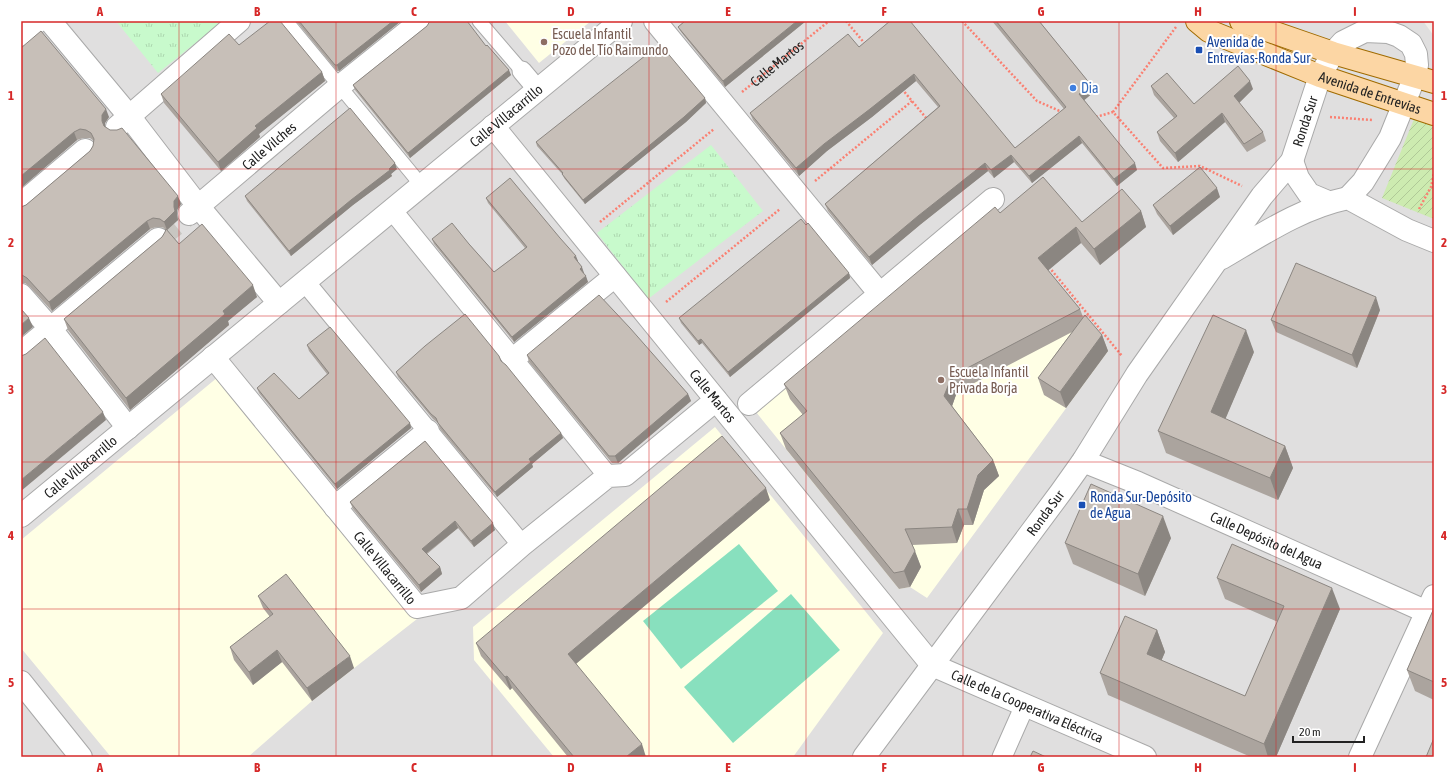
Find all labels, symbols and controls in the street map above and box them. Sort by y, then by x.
text: A [96,4,104,19]
text: B [254,4,261,19]
text: C [411,4,417,19]
text: D [567,4,575,19]
text: E [725,4,731,19]
text: F [881,4,887,19]
text: G [1038,4,1045,19]
text: H [1194,4,1202,19]
text: I [1353,4,1357,19]
place label: Escuela Infantil Pozo del Tío Raimundo [552,26,668,58]
place label: Avenida de Entrevías-Ronda Sur [1207,34,1311,66]
marker: Escuela Infantil Pozo del Tío Raimundo [539,37,549,47]
street label: Calle Martos [747,37,807,90]
marker: Avenida de Entrevías-Ronda Sur [1194,45,1204,55]
street label: Avenida de Entrevías [1317,68,1423,117]
place label: Dia [1081,80,1099,96]
street label: Calle Villacarrillo [467,81,546,150]
marker: Dia [1068,83,1078,93]
text: 1 [8,88,14,103]
text: 1 [1441,88,1447,103]
street label: Ronda Sur [1289,93,1321,149]
street label: Calle Vilches [239,119,299,173]
text: 2 [8,235,14,250]
text: 2 [1441,235,1447,250]
place label: Escuela Infantil Privada Borja [949,364,1029,396]
street label: Calle Martos [686,366,739,426]
marker: Escuela Infantil Privada Borja [936,375,946,385]
text: 3 [8,382,14,397]
text: 3 [1441,382,1447,397]
street label: Calle Villacarrillo [41,432,120,502]
street label: Ronda Sur [1023,487,1068,539]
place label: Ronda Sur-Depósito de Agua [1090,489,1192,521]
marker: Ronda Sur-Depósito de Agua [1077,500,1087,510]
street label: Calle Depósito del Agua [1208,508,1325,572]
text: 4 [7,528,14,543]
street label: Calle Villacarrillo [350,528,419,608]
text: 4 [1440,528,1447,543]
street label: Calle de la Cooperativa Eléctrica [949,666,1106,746]
text: 5 [8,675,14,690]
text: 5 [1441,675,1447,690]
scale bar [1293,718,1364,744]
text: 20 m [1299,725,1321,739]
text: A [96,760,104,775]
text: B [254,760,261,775]
text: C [411,760,417,775]
text: D [567,760,575,775]
text: E [725,760,731,775]
text: F [881,760,887,775]
text: G [1038,760,1045,775]
text: H [1194,760,1202,775]
text: I [1353,760,1357,775]

